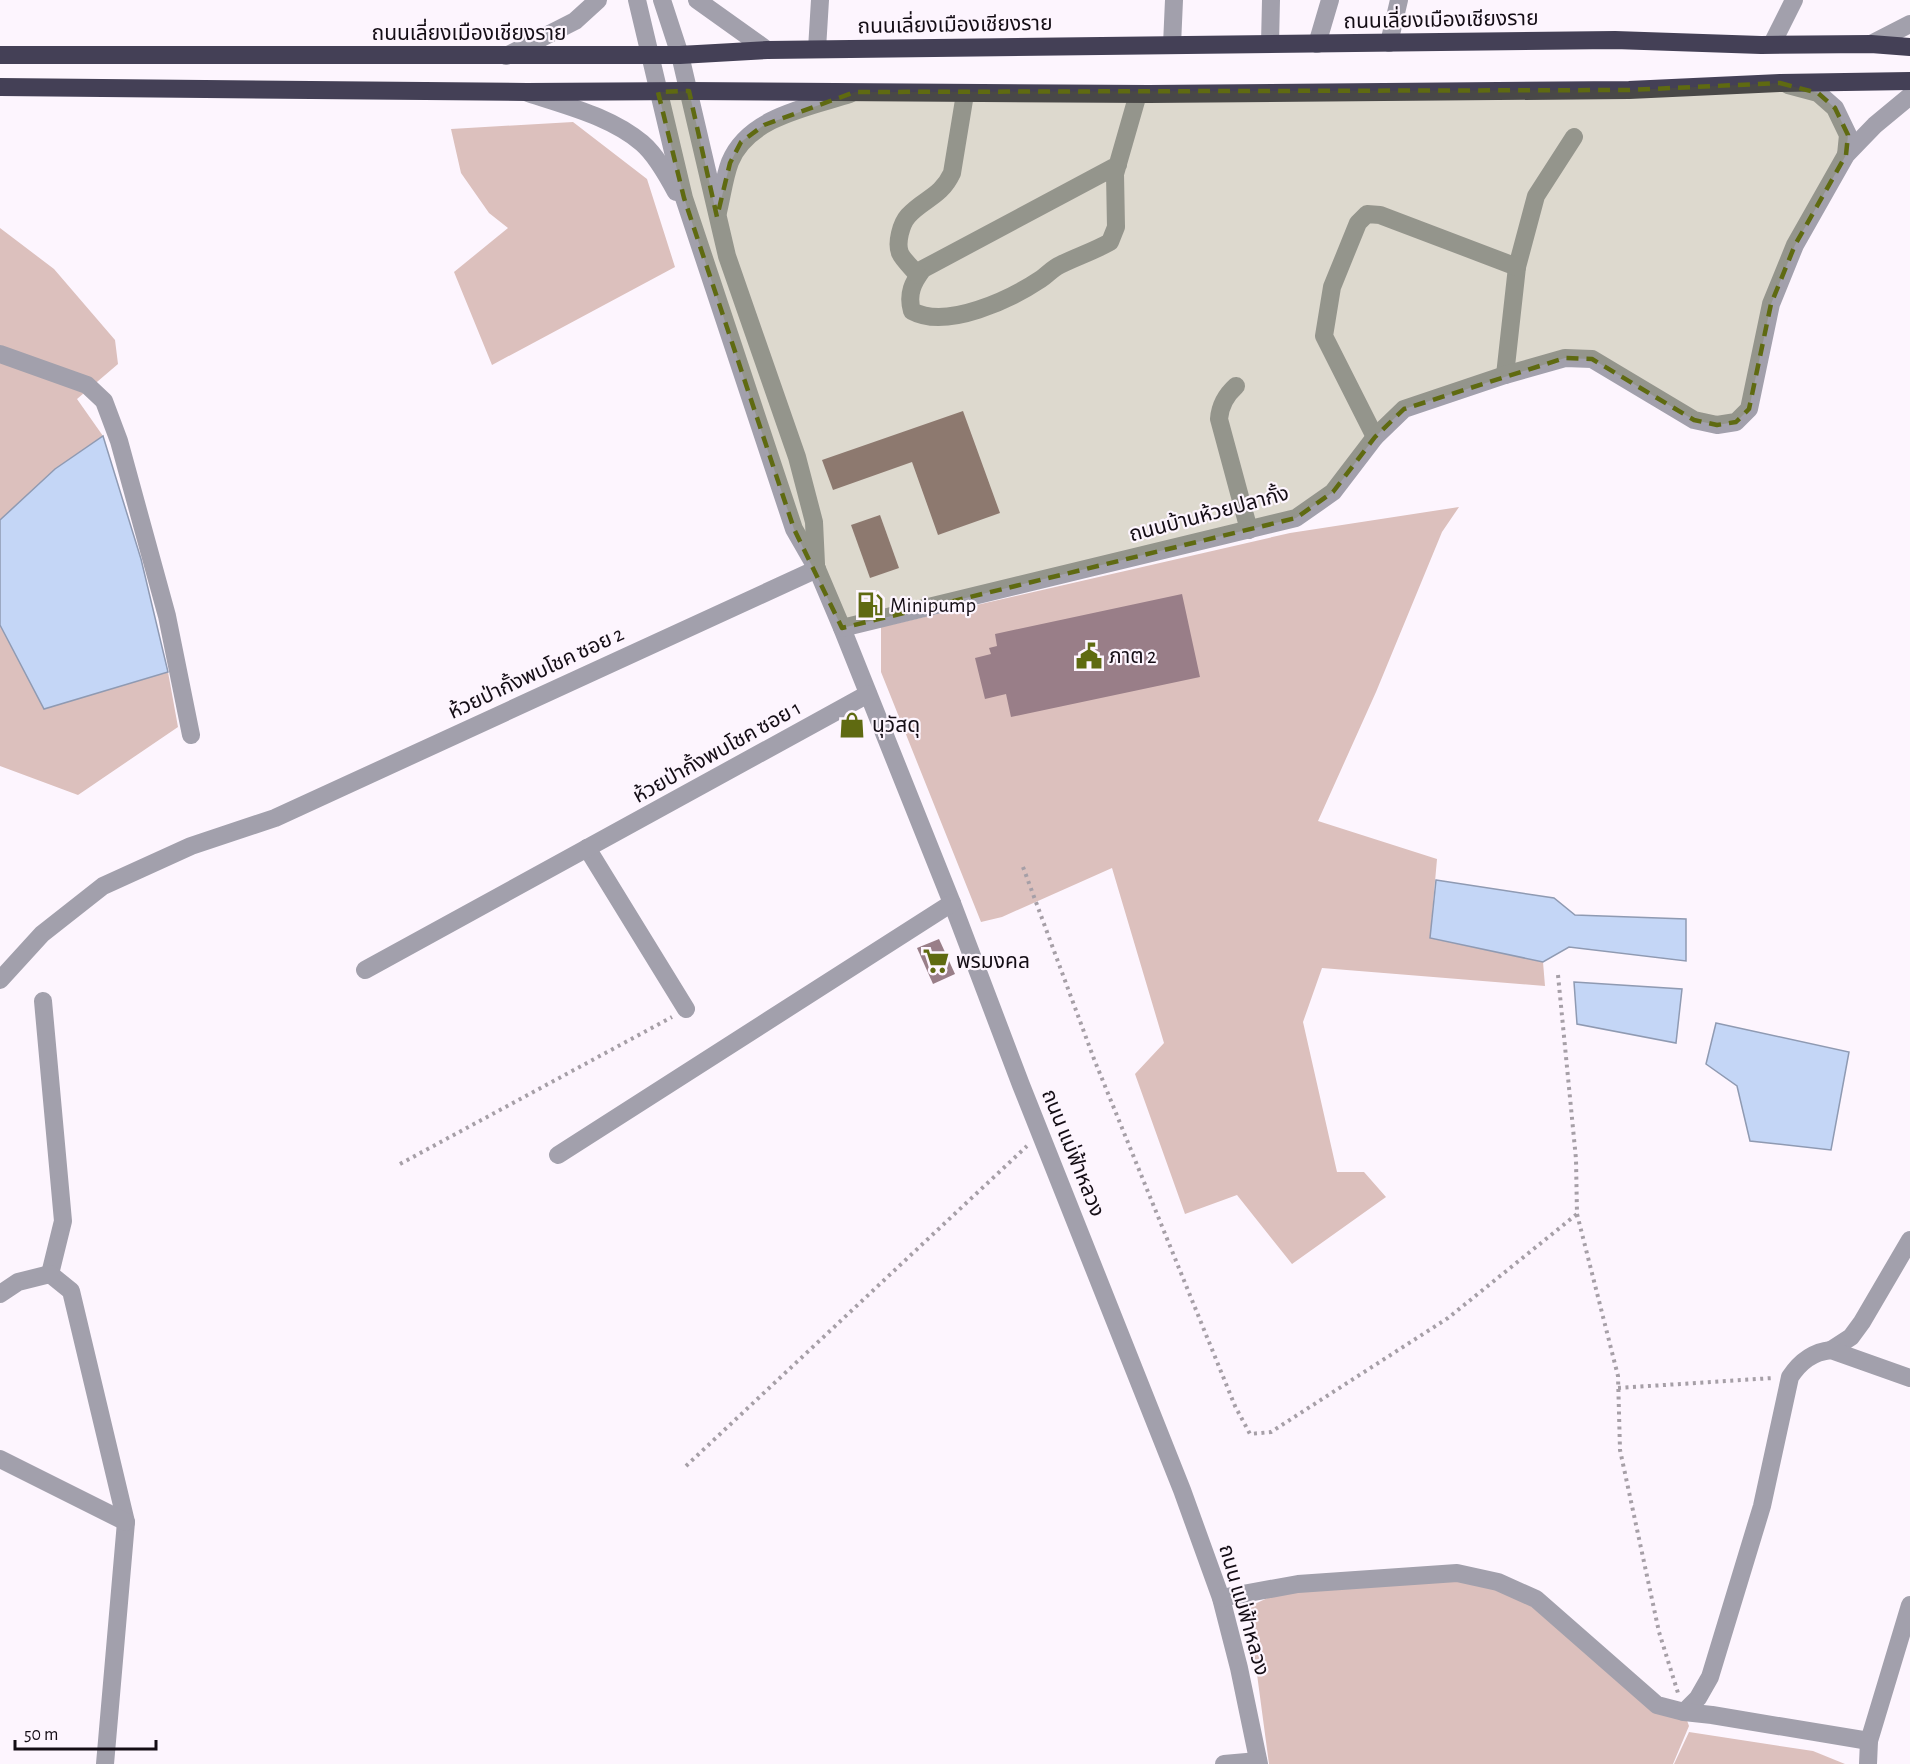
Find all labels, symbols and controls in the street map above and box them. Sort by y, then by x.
street label: ถนนเลี่ยงเมืองเชียงราย [1343,3,1539,32]
street label: ถนนเลี่ยงเมืองเชียงราย [857,8,1053,37]
street label: ถนนเลี่ยงเมืองเชียงราย [371,18,567,44]
street label: ถนนบ้านห้วยปลากั้ง [1126,479,1291,545]
fuel station icon: Minipump [855,590,885,620]
place label: Minipump [890,595,976,616]
street label: ห้วยป่ากั้งพบโชค ซอย 2 [443,620,627,723]
public building icon: ภาต 2 [1074,641,1104,671]
place label: ภาต 2 [1109,646,1157,667]
street label: ห้วยป่ากั้งพบโชค ซอย 1 [628,694,805,807]
shop icon: นุวัสดุ [837,710,867,740]
place label: นุวัสดุ [872,715,920,738]
supermarket icon: พรมงคล [921,946,951,976]
place label: พรมงคล [956,951,1030,972]
street label: ถนน แม่ฟ้าหลวง [1038,1086,1110,1220]
street label: ถนน แม่ฟ้าหลวง [1215,1541,1275,1678]
scale bar [15,1713,156,1751]
text: 50 m [24,1726,58,1744]

